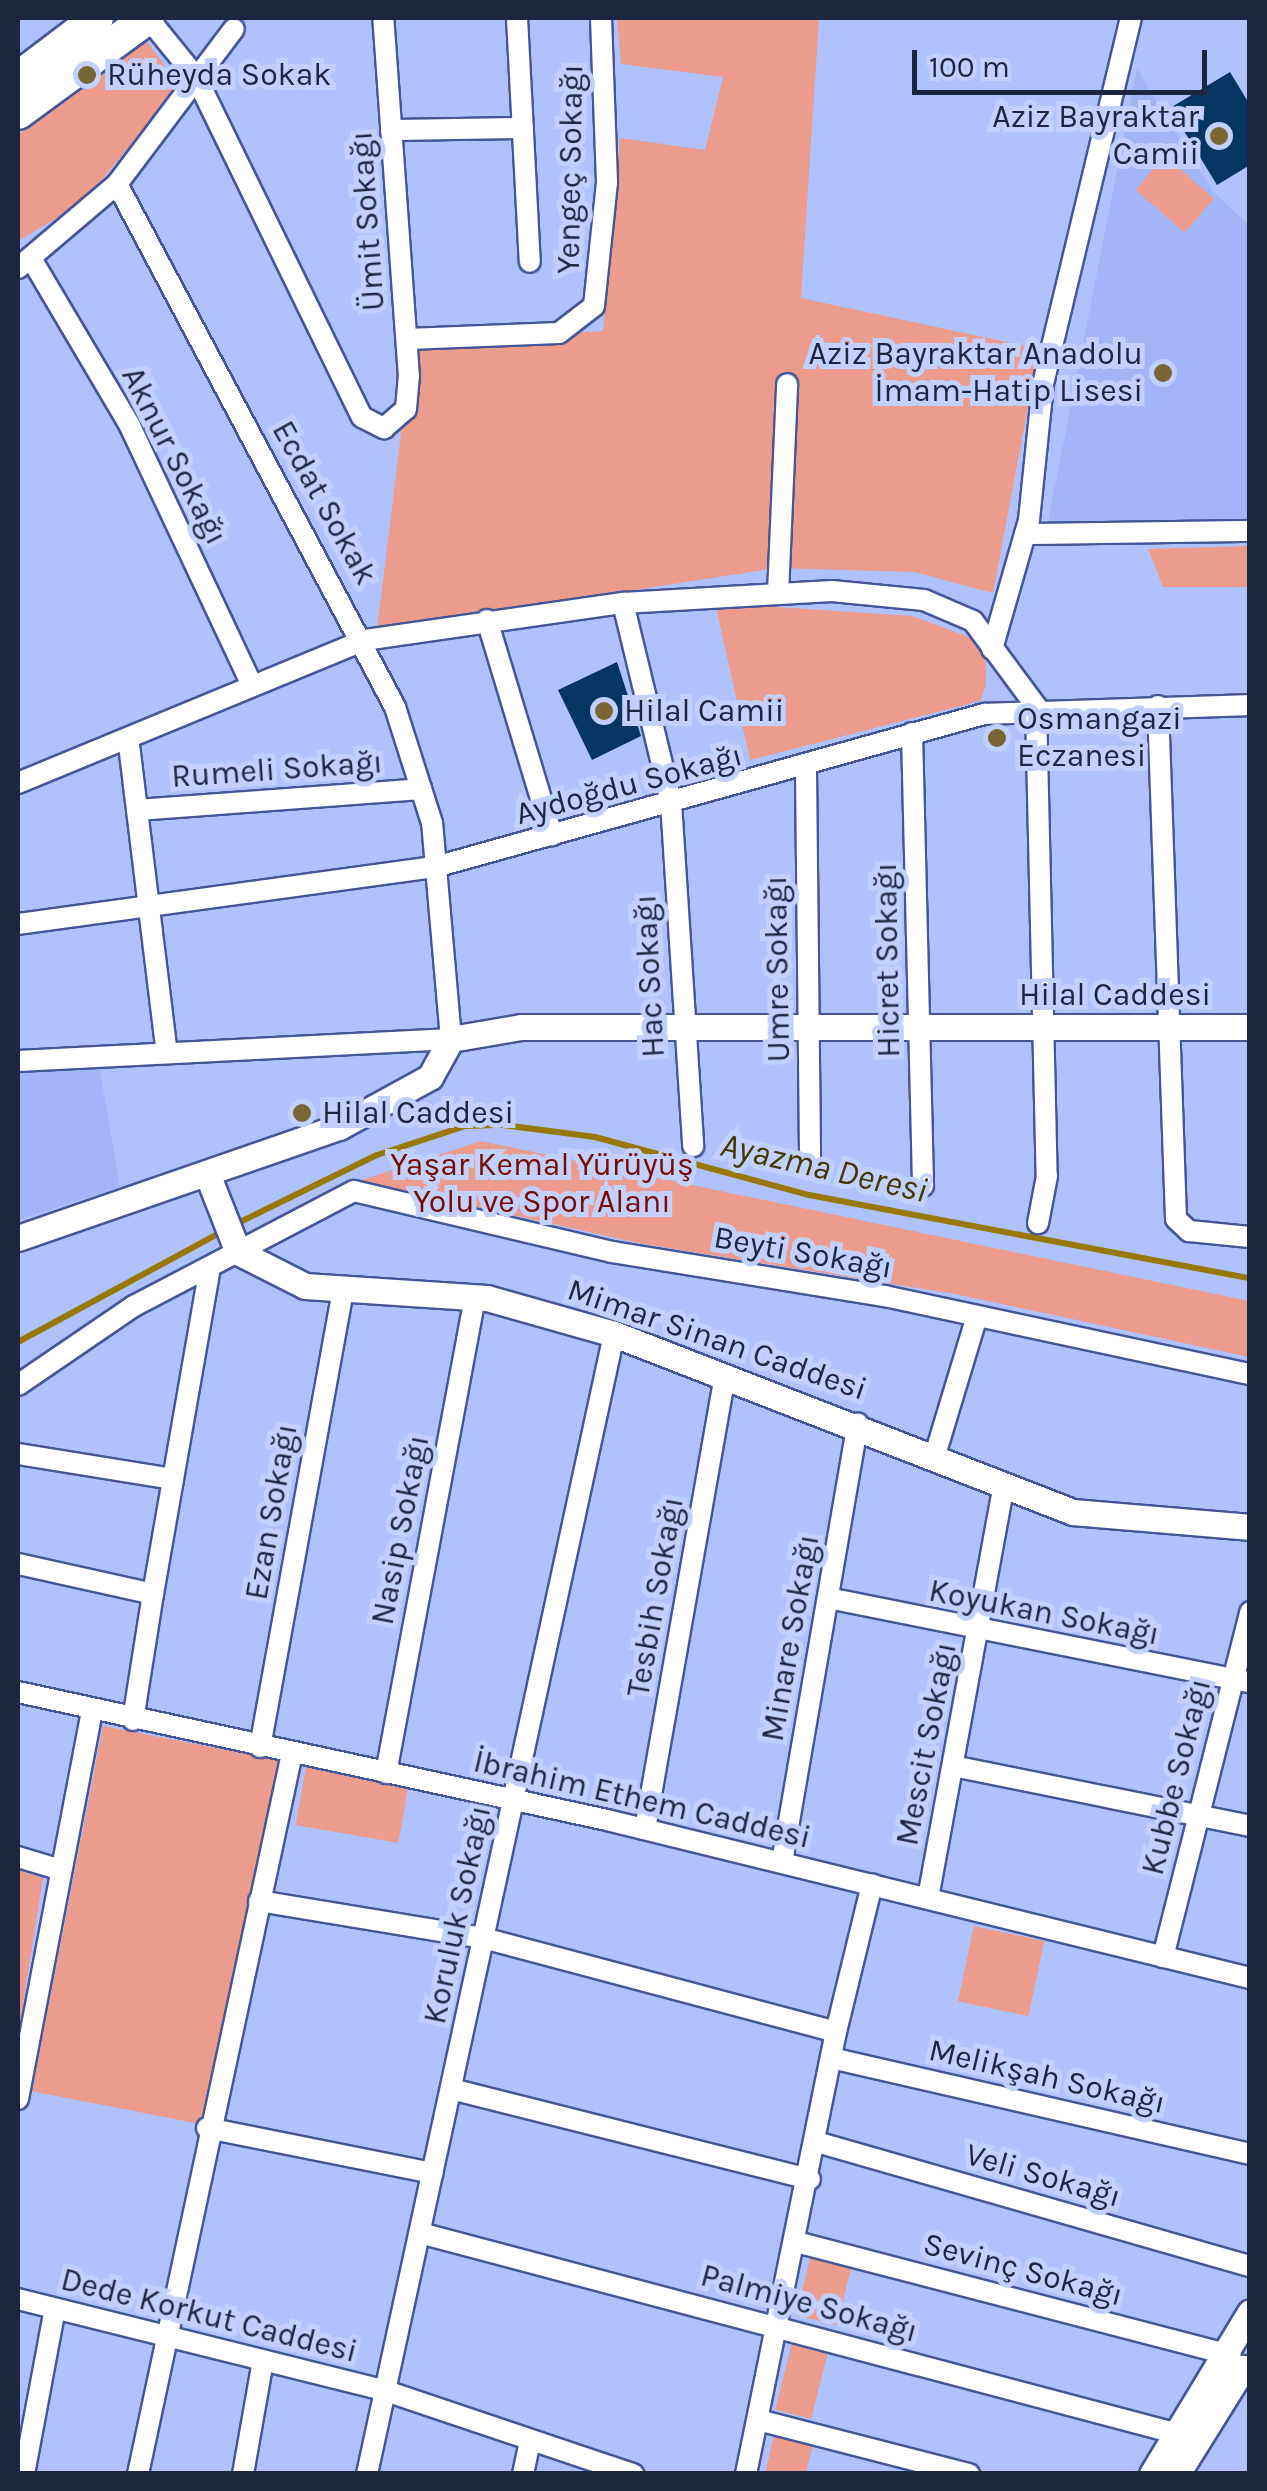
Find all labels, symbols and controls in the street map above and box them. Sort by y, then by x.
scale bar [917,30,1212,92]
text: 100 m [929,49,1010,85]
place label: Rüheyda Sokak [107,56,331,94]
marker: Rüheyda Sokak [76,64,98,86]
street label: Yengeç Sokağı [550,64,592,274]
place label: Aziz Bayraktar Camii [992,99,1199,174]
marker: Aziz Bayraktar Camii [1208,125,1230,147]
street label: Ümit Sokağı [343,130,393,312]
place label: Aziz Bayraktar Anadolu İmam-Hatip Lisesi [809,336,1143,411]
street label: Aknur Sokağı [113,361,235,551]
marker: Aziz Bayraktar Anadolu İmam-Hatip Lisesi [1152,362,1174,384]
street label: Ecdat Sokak [263,414,385,592]
place label: Hilal Camii [624,692,784,730]
marker: Hilal Camii [593,700,615,722]
place label: Osmangazi Eczanesi [1017,701,1182,776]
marker: Osmangazi Eczanesi [986,727,1008,749]
street label: Aydoğdu Sokağı [512,736,746,834]
street label: Rumeli Sokağı [170,743,384,797]
street label: Hicret Sokağı [867,862,909,1058]
street label: Umre Sokağı [757,875,799,1063]
street label: Hac Sokağı [627,894,673,1058]
street label: Hilal Caddesi [1019,976,1211,1014]
place label: Hilal Caddesi [322,1094,514,1132]
marker: Hilal Caddesi [291,1102,313,1124]
water label: Ayazma Deresi [717,1124,931,1212]
park label: Yaşar Kemal Yürüyüş Yolu ve Spor Alanı [390,1147,694,1222]
street label: Beyti Sokağı [711,1218,895,1288]
street label: Mimar Sinan Caddesi [562,1271,872,1409]
street label: Ezan Sokağı [238,1421,306,1603]
street label: Nasip Sokağı [364,1432,438,1628]
street label: Tesbih Sokağı [620,1494,692,1700]
street label: Minare Sokağı [754,1532,828,1744]
street label: Koyukan Sokağı [926,1572,1162,1654]
street label: Mescit Sokağı [888,1639,966,1849]
street label: Kubbe Sokağı [1134,1675,1220,1879]
street label: İbrahim Ethem Caddesi [470,1743,814,1857]
street label: Koruluk Sokağı [416,1802,500,2028]
street label: Melikşah Sokağı [925,2031,1169,2123]
street label: Veli Sokağı [961,2136,1125,2216]
street label: Sevinç Sokağı [919,2225,1127,2315]
street label: Palmiye Sokağı [696,2257,922,2351]
street label: Dede Korkut Caddesi [57,2261,361,2371]

